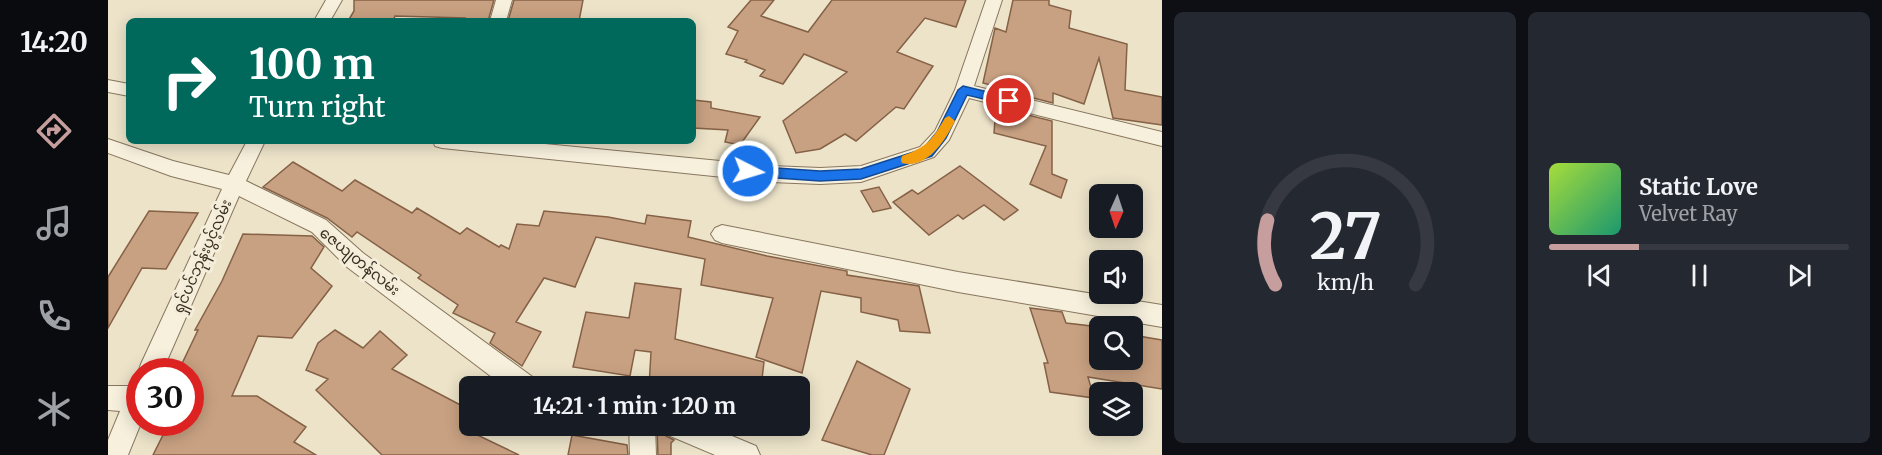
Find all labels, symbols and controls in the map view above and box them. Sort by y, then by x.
text: 14:20 [20,25,88,59]
text: 100 m [249,38,375,90]
icon: right [150,42,228,120]
pin [983,75,1034,126]
icon: arrive [992,84,1025,117]
text: Turn right [249,90,386,124]
icon: directions [33,110,75,152]
position arrow [716,139,780,203]
text: Static Love [1639,173,1758,201]
north arrow [1089,184,1143,238]
map controls [1089,184,1143,436]
street label: ရှင်ပင်ဘုန်းပွင့်လမ်း [168,196,238,317]
text: 27 [1309,198,1381,276]
text: Velvet Ray [1639,201,1738,226]
icon: music [33,202,75,244]
street label: ဇေယျတန်လမ်း [314,223,404,302]
button: sound [1089,250,1143,304]
icon: previous [1583,259,1616,292]
icon: pause [1683,259,1716,292]
icon: next [1783,259,1816,292]
text: km/h [1317,269,1373,296]
icon: phone [33,295,75,337]
button: search [1089,316,1143,370]
speed limit sign: 30 [126,358,204,436]
button: layers [1089,382,1143,436]
icon: climate [33,388,75,430]
text: 14:21 · 1 min · 120 m [533,392,736,420]

